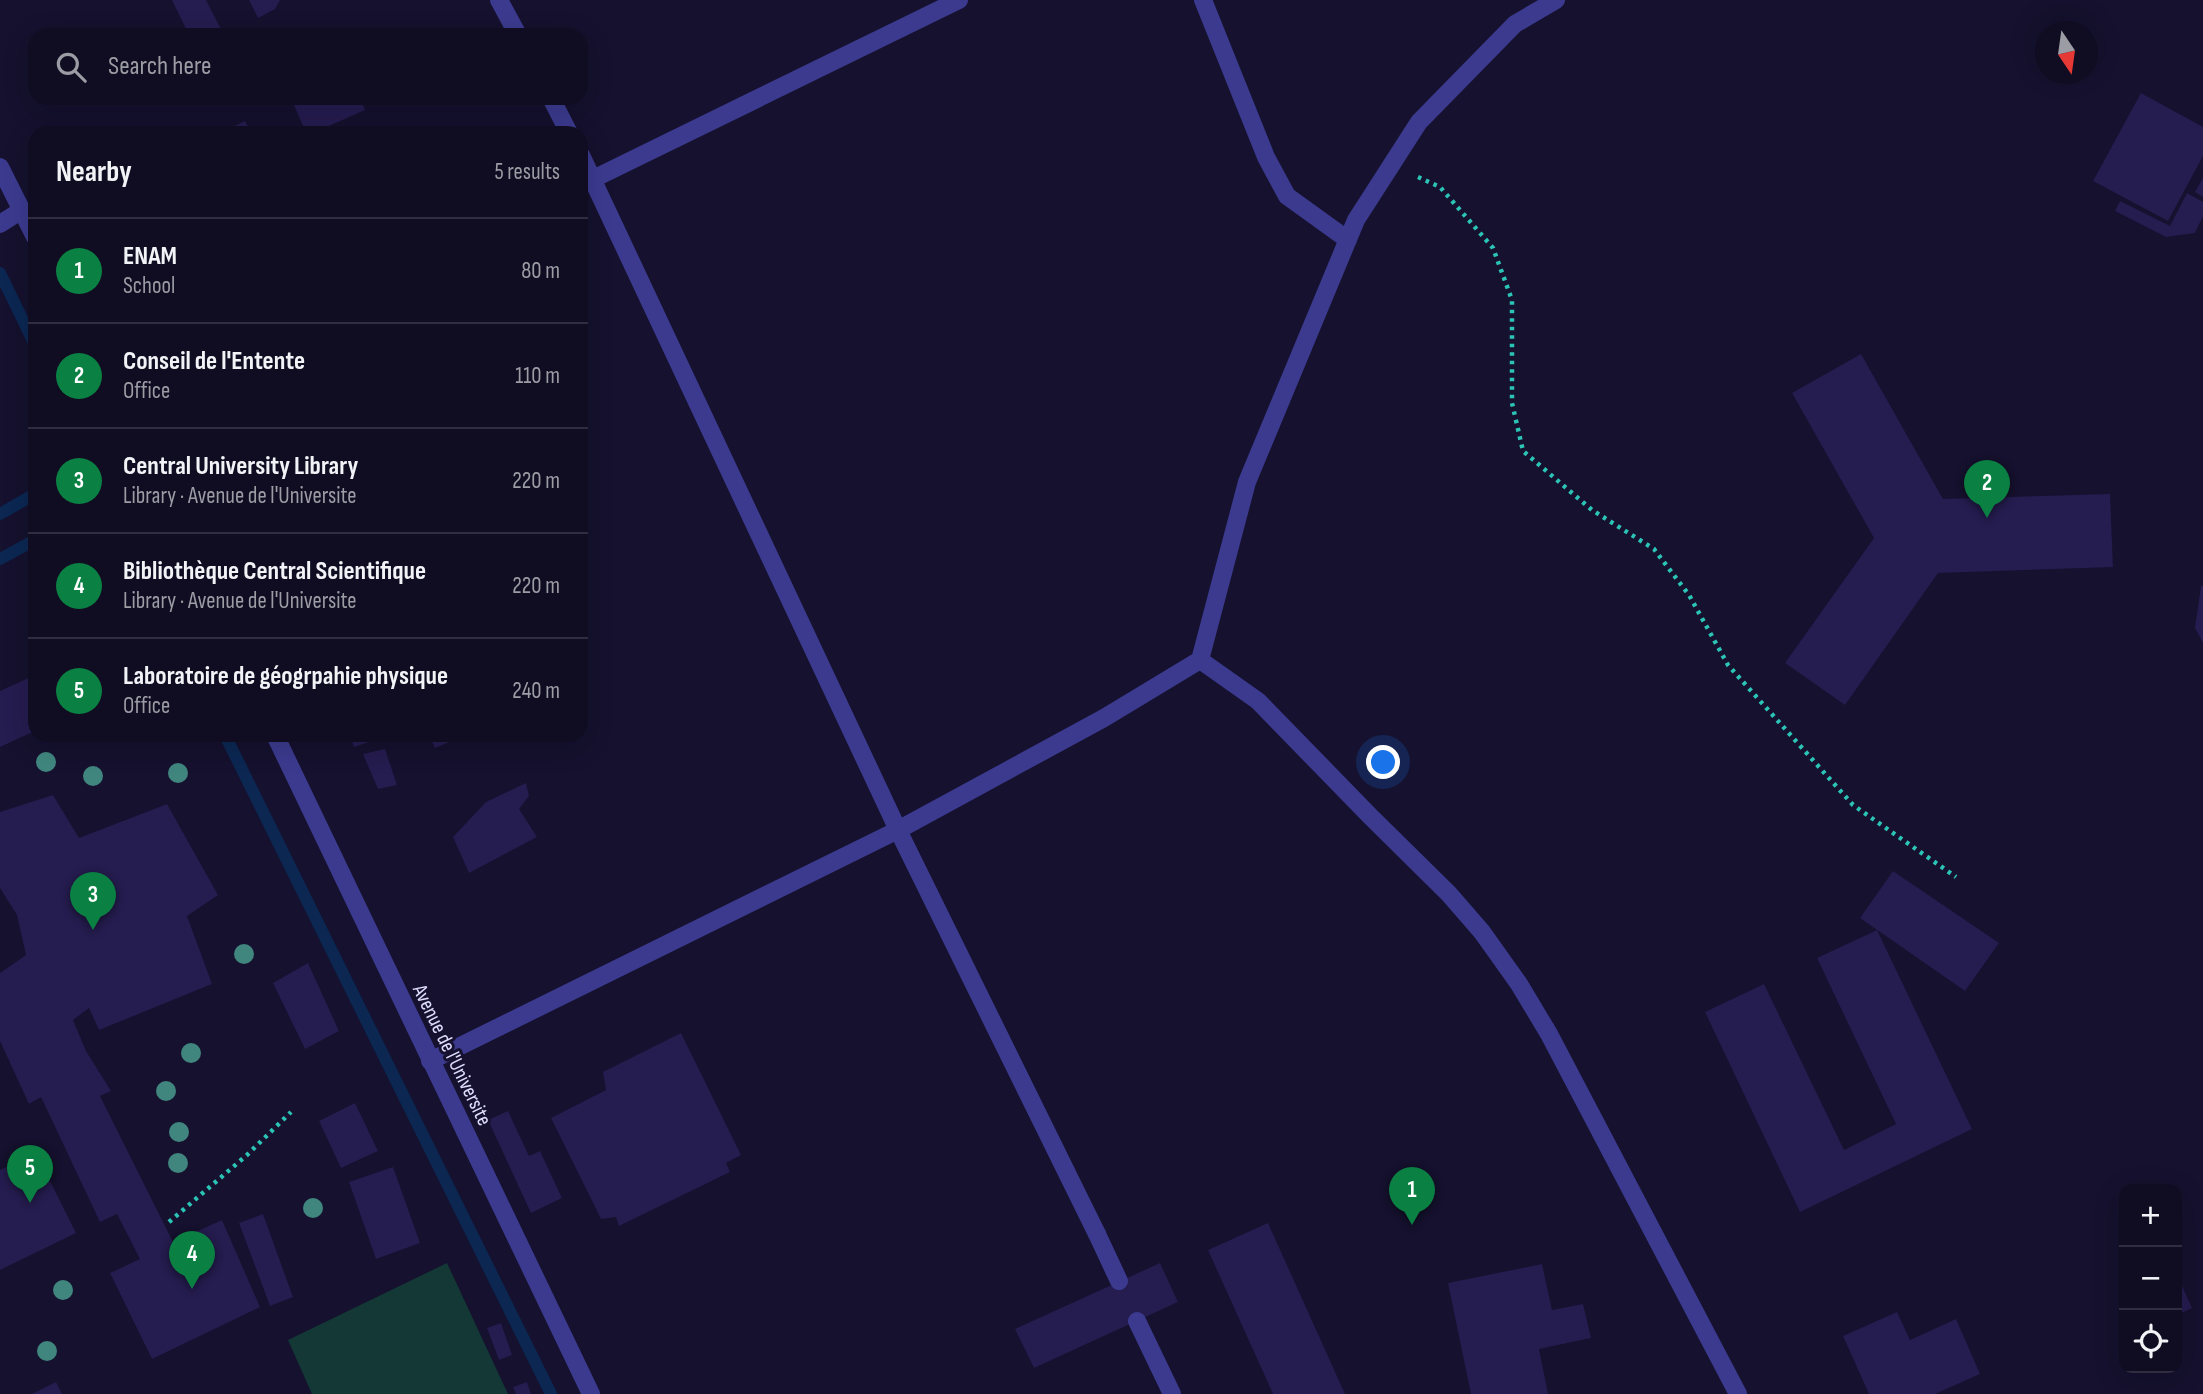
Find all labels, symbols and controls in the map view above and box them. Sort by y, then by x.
north arrow [2035,21,2098,84]
search box [28,28,588,105]
icon: search [52,48,90,86]
text: Search here [108,51,211,82]
text: Nearby [56,154,132,190]
text: 5 results [494,158,560,186]
text: ENAM [123,241,177,272]
text: 1 [74,257,84,285]
text: 80 m [521,257,560,285]
text: School [123,272,175,300]
text: Conseil de l'Entente [123,346,305,377]
text: 2 [74,362,84,390]
text: 110 m [515,362,560,390]
text: Office [123,377,170,405]
text: Central University Library [123,451,358,482]
pin: 2 [1964,460,2010,518]
text: 3 [74,467,84,495]
text: 220 m [512,467,560,495]
text: Library · Avenue de l'Universite [123,482,357,510]
text: Bibliothèque Central Scientifique [123,556,426,587]
text: 4 [74,572,84,600]
text: 220 m [512,572,560,600]
text: Library · Avenue de l'Universite [123,587,357,615]
text: Laboratoire de géogrpahie physique [123,661,448,692]
text: 5 [74,677,84,705]
text: 240 m [512,677,560,705]
text: Office [123,692,170,720]
your location [1366,745,1400,779]
pin: 3 [70,872,116,930]
street label: Avenue de l'Universite [407,979,497,1130]
pin: 5 [7,1145,53,1203]
pin: 1 [1389,1167,1435,1225]
map controls [2119,1184,2182,1373]
button: + [2119,1184,2182,1247]
pin: 4 [169,1231,215,1289]
button: − [2119,1247,2182,1310]
button: locate [2119,1310,2182,1373]

